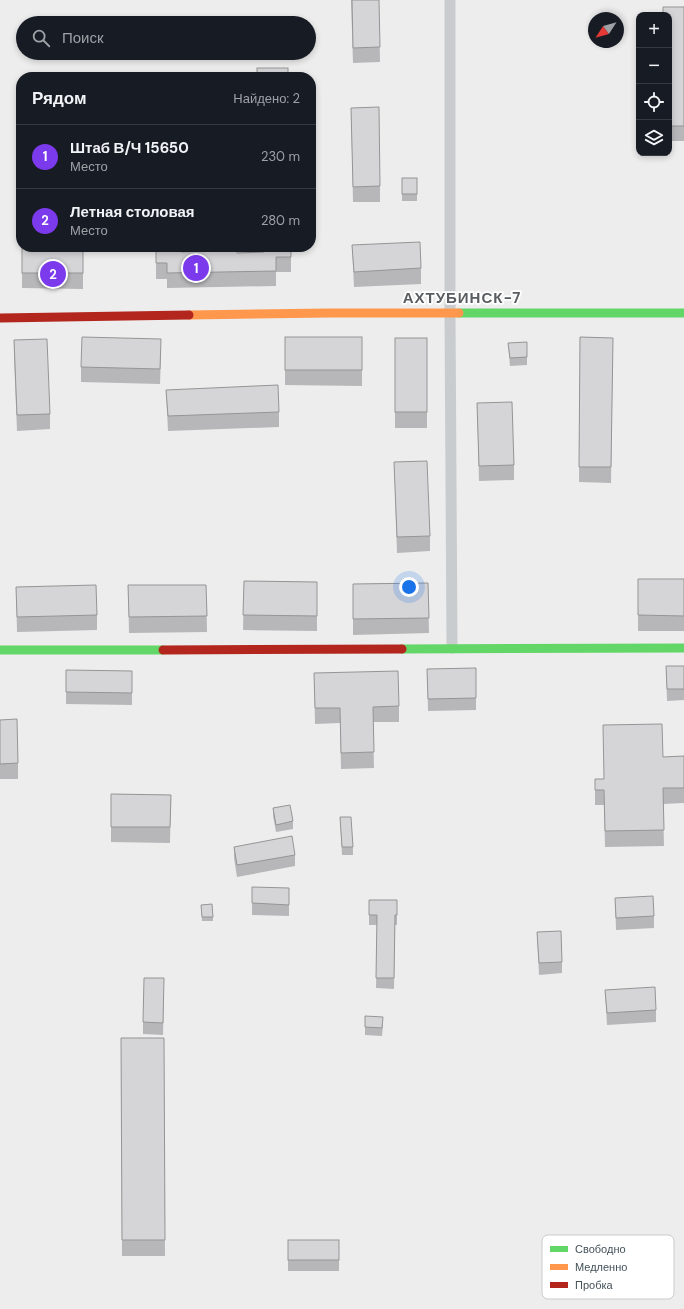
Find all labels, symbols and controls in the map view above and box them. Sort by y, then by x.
north arrow [588,12,624,48]
map controls [636,12,672,156]
button: + [636,12,672,48]
search box [16,16,316,60]
icon: search [30,27,52,49]
text: Поиск [62,28,104,48]
button: − [636,48,672,84]
button: locate [636,84,672,120]
text: Рядом [32,87,87,109]
text: Найдено: 2 [233,90,300,107]
button: layers [636,120,672,156]
text: Штаб В/Ч 15650 [70,138,189,158]
text: 1 [43,148,47,165]
text: 230 m [261,148,300,165]
text: Место [70,158,108,175]
text: Летная столовая [70,202,195,222]
text: 2 [41,212,49,229]
text: 280 m [261,212,300,229]
text: Место [70,222,108,239]
pin: 1 [183,253,209,283]
pin: 2 [40,259,66,289]
district label: АХТУБИНСК-7 [403,288,521,308]
your location [399,577,419,597]
legend [542,1235,674,1299]
text: Свободно [575,1242,626,1256]
text: Медленно [575,1260,627,1274]
text: Пробка [575,1278,613,1292]

